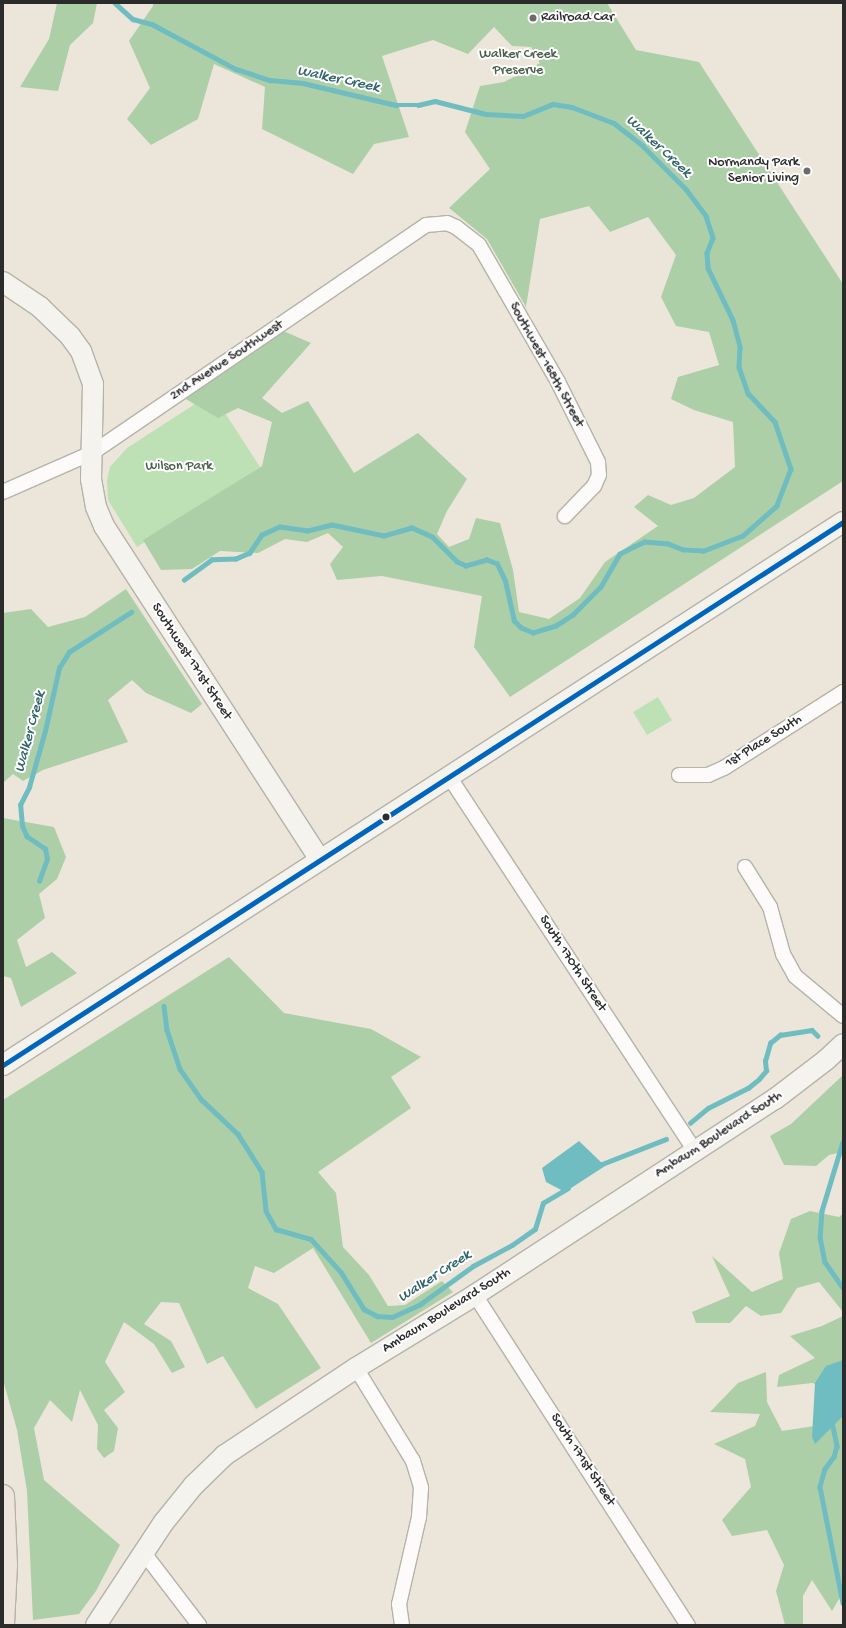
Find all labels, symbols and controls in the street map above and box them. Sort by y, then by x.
place label: Railroad Car [541,10,614,26]
marker: Railroad Car [528,13,538,23]
park label: Walker Creek Preserve [479,47,557,80]
water label: Walker Creek [295,63,381,97]
water label: Walker Creek [621,112,695,182]
place label: Normandy Park Senior Living [708,155,799,188]
marker: Normandy Park Senior Living [802,166,812,176]
street label: Southwest 168th Street [505,300,587,430]
street label: 2nd Avenue Southwest [167,317,287,405]
park label: Wilson Park [145,459,213,475]
street label: Southwest 171st Street [147,600,235,724]
water label: Walker Creek [12,689,50,775]
street label: 1st Place South [723,712,805,772]
unlabelled marker [381,812,391,822]
street label: South 170th Street [535,913,609,1015]
street label: Ambaum Boulevard South [652,1088,786,1182]
water label: Walker Creek [395,1247,475,1307]
street label: Ambaum Boulevard South [380,1265,514,1357]
street label: South 171st Street [546,1411,618,1509]

